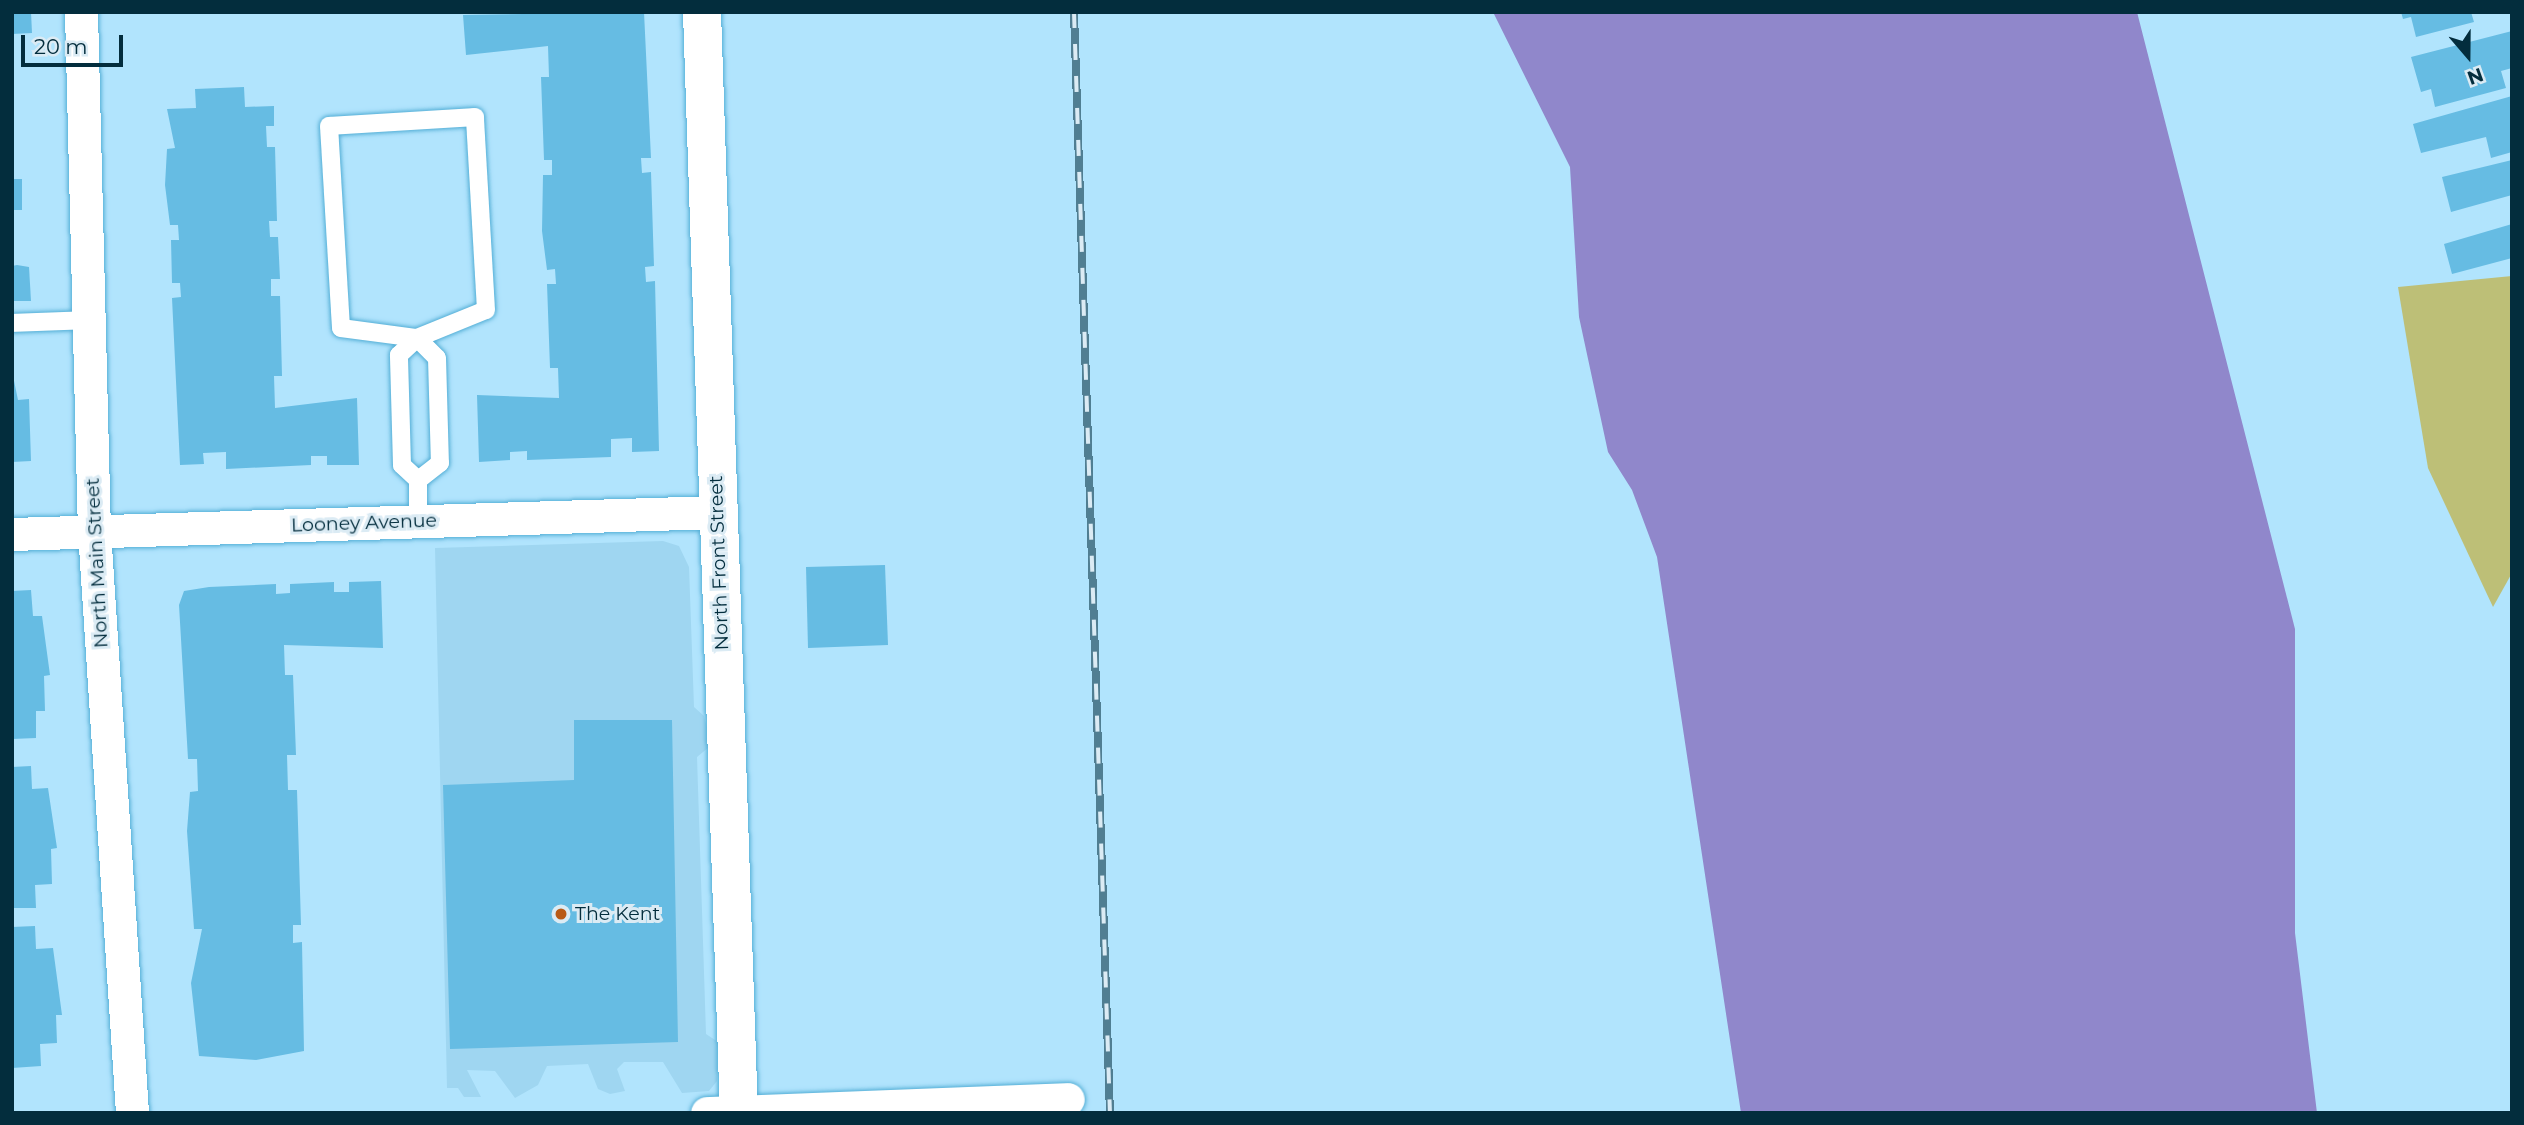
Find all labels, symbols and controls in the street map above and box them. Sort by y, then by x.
scale bar [24,21,126,65]
north arrow [2433,21,2503,91]
text: 20 m [34,34,88,59]
text: N [2464,63,2487,90]
street label: North Front Street [705,475,733,651]
street label: North Main Street [81,477,113,649]
street label: Looney Avenue [291,509,437,537]
place label: The Kent [575,903,660,925]
marker: The Kent [553,906,569,922]

